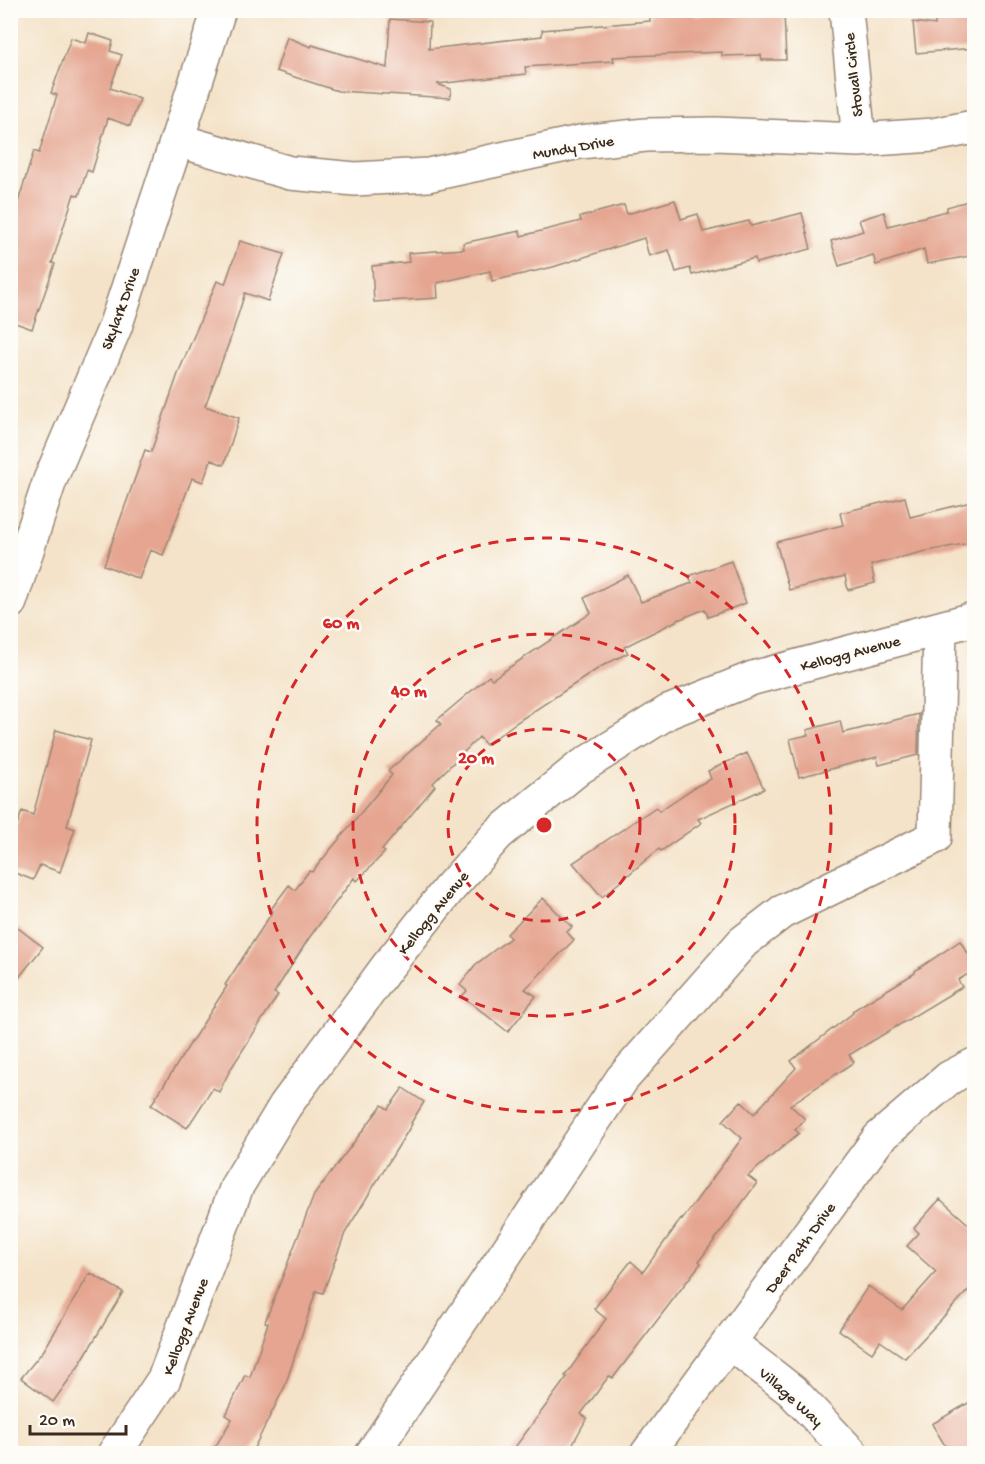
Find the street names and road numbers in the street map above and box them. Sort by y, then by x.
street label: Stovall Circle [842,31,869,117]
street label: Mundy Drive [532,133,616,166]
street label: Skylark Drive [99,265,146,353]
street label: Kellogg Avenue [799,633,904,678]
street label: Kellogg Avenue [395,868,475,960]
street label: Deer Path Drive [762,1199,842,1299]
street label: Kellogg Avenue [160,1275,215,1379]
street label: Village Way [753,1364,826,1432]

